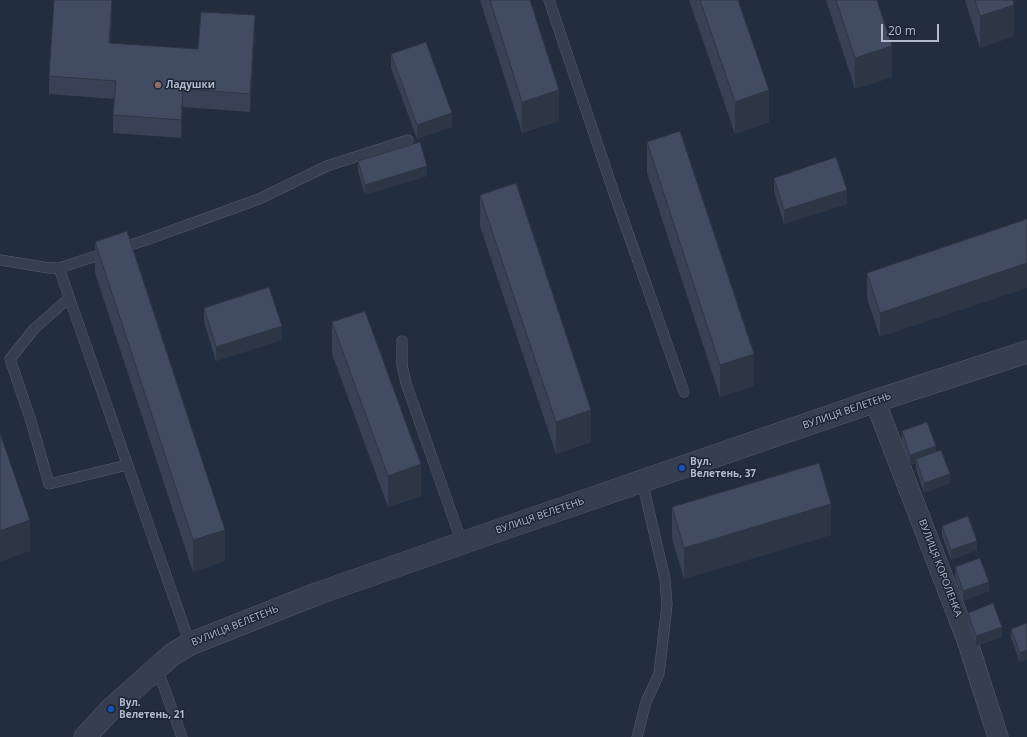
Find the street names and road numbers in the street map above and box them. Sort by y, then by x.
street label: ВУЛИЦЯ ВЕЛЕТЕНЬ [801,390,893,432]
street label: ВУЛИЦЯ ВЕЛЕТЕНЬ [494,495,586,537]
street label: ВУЛИЦЯ КОРОЛЕНКА [916,517,964,619]
street label: ВУЛИЦЯ ВЕЛЕТЕНЬ [190,603,280,649]

